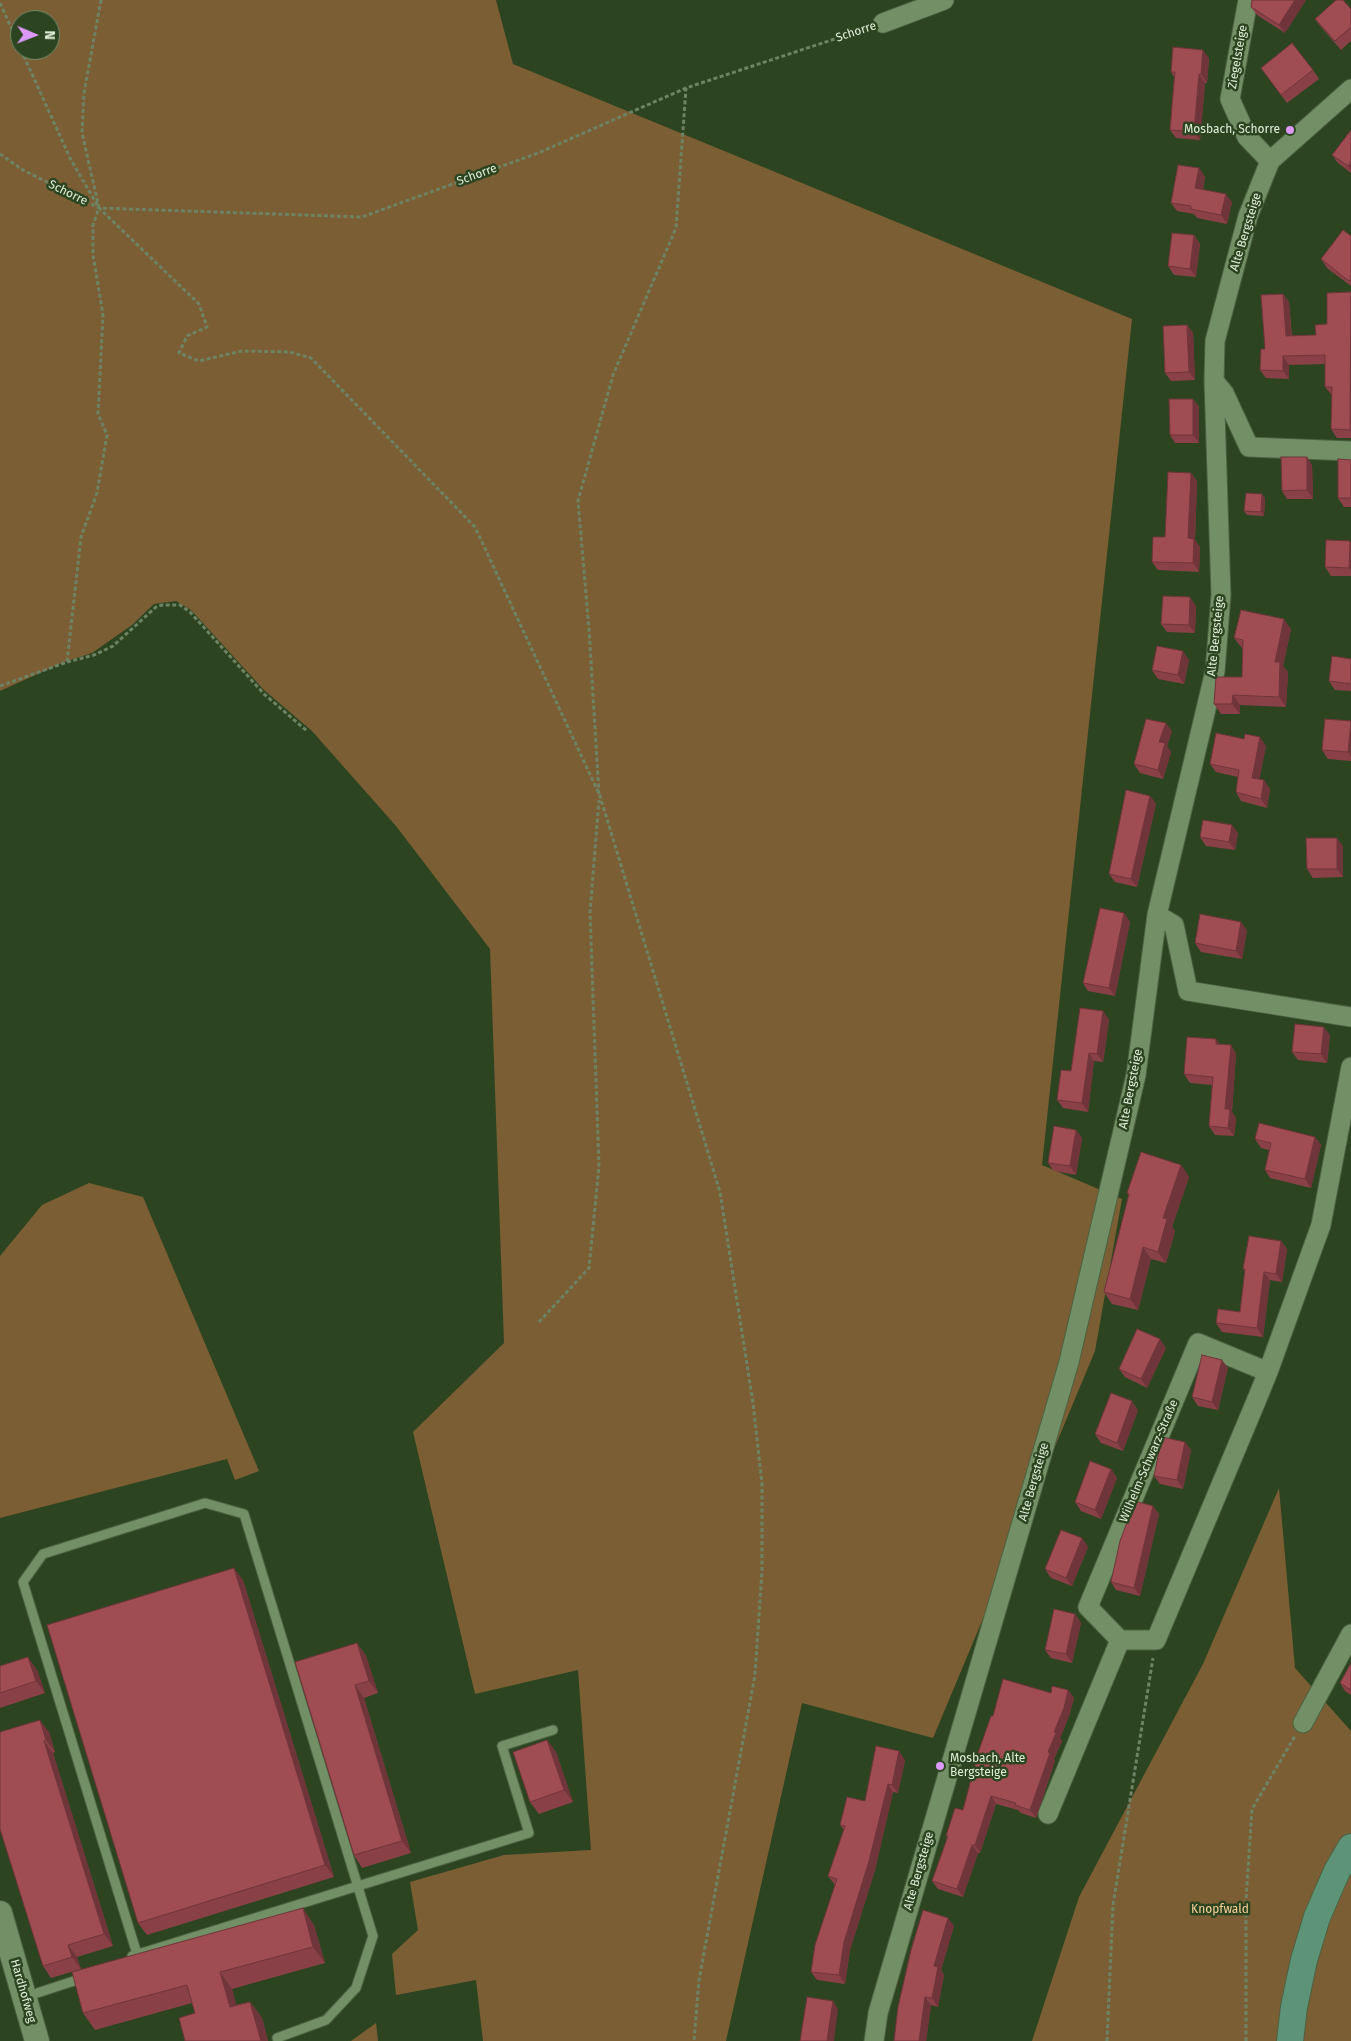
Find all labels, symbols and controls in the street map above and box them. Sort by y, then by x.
north arrow [10,10,60,60]
street label: Schorre [834,19,878,45]
street label: Ziegelsteige [1225,24,1251,90]
text: N [41,30,58,40]
place label: Mosbach, Schorre [1184,123,1280,137]
marker: Mosbach, Schorre [1284,124,1296,136]
street label: Schorre [455,161,499,189]
street label: Schorre [46,177,90,209]
street label: Alte Bergsteige [1227,191,1265,273]
street label: Alte Bergsteige [1205,595,1227,677]
street label: Alte Bergsteige [1116,1048,1146,1130]
street label: Wilhelm-Schwarz-Straße [1117,1398,1181,1524]
street label: Alte Bergsteige [1016,1441,1052,1523]
place label: Mosbach, Alte Bergsteige [950,1752,1025,1780]
marker: Mosbach, Alte Bergsteige [934,1760,946,1772]
street label: Alte Bergsteige [901,1830,937,1912]
park label: Knopfwald [1191,1903,1249,1917]
street label: Hardhofweg [7,1957,39,2025]

